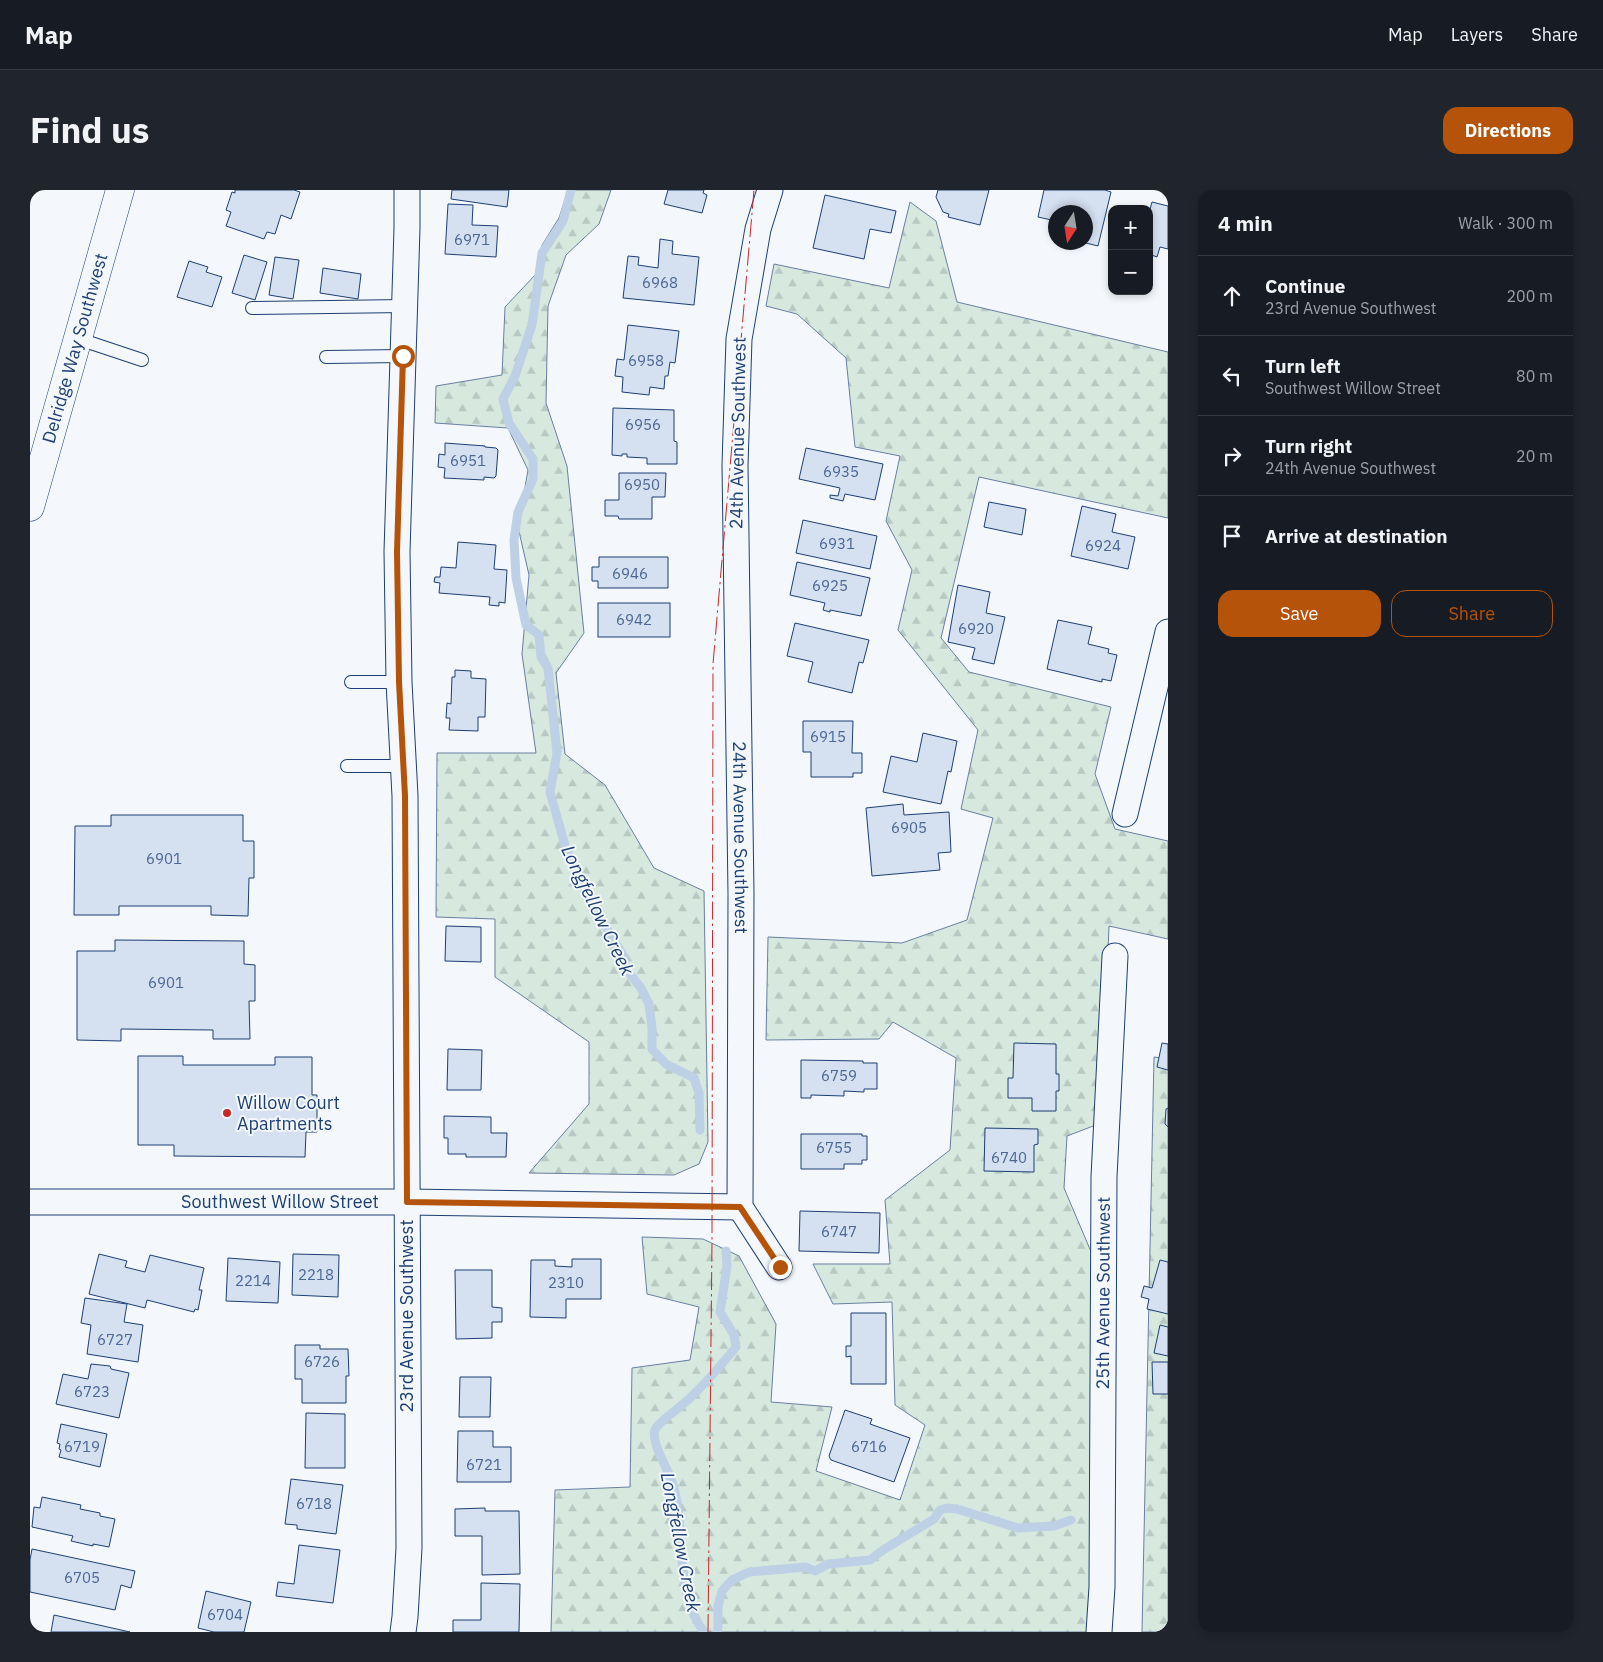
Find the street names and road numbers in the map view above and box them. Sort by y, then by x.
street label: Delridge Way Southwest [37,250,112,446]
street label: 24th Avenue Southwest [724,337,751,529]
street label: 24th Avenue Southwest [728,741,753,934]
street label: Southwest Willow Street [181,1190,379,1213]
street label: 25th Avenue Southwest [1091,1197,1115,1390]
street label: 23rd Avenue Southwest [395,1220,418,1412]

